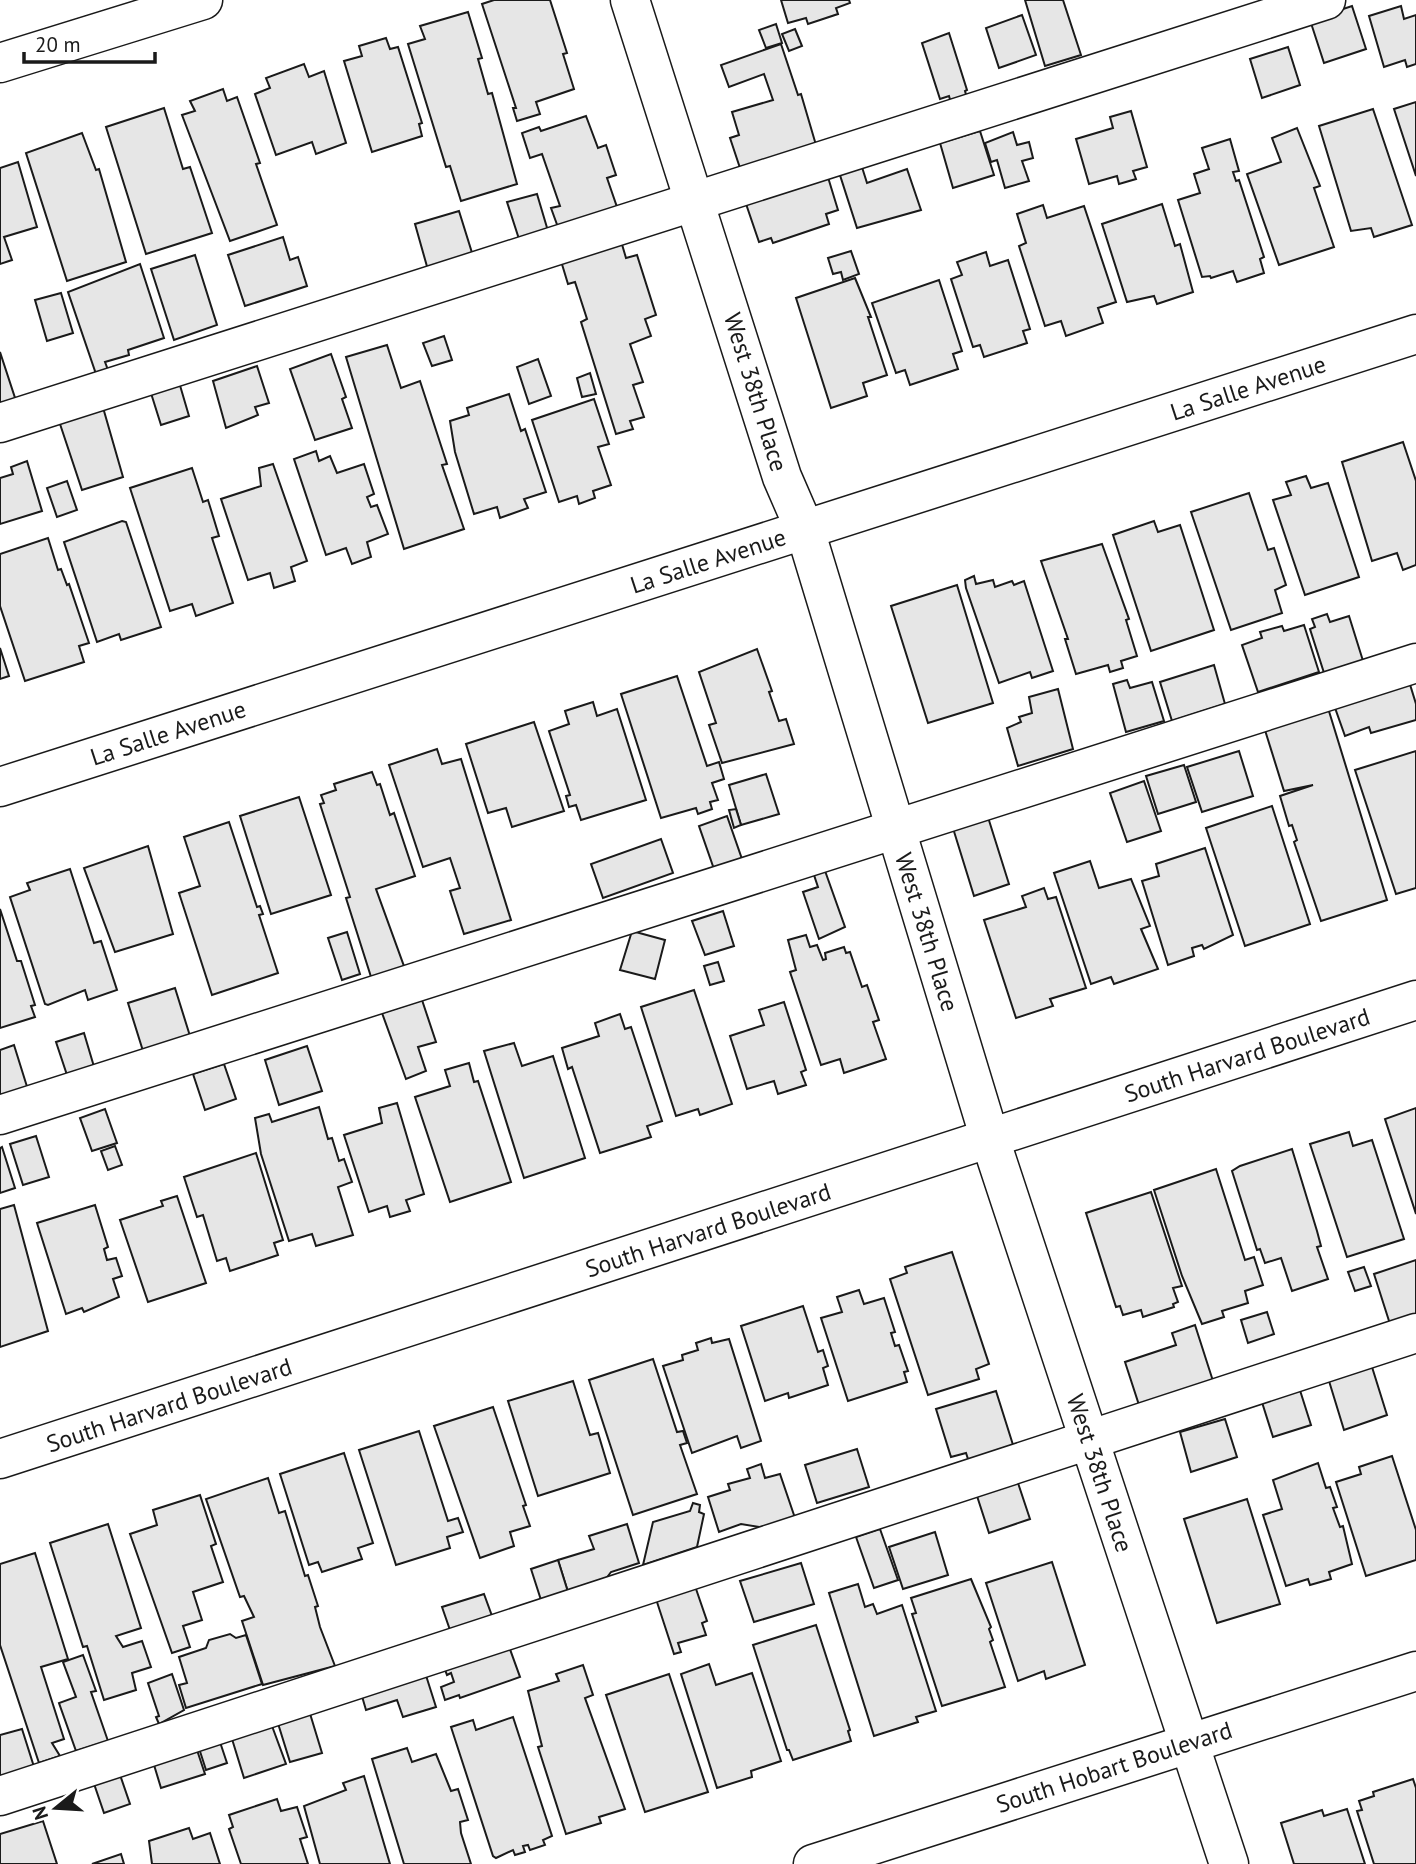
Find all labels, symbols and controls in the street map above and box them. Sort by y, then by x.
scale bar [24,21,156,65]
text: 20 m [35,31,81,58]
street label: West 38th Place [717,309,795,475]
street label: La Salle Avenue [1166,348,1330,428]
street label: La Salle Avenue [626,521,790,601]
street label: La Salle Avenue [86,693,250,773]
street label: West 38th Place [888,849,966,1015]
street label: South Harvard Boulevard [1120,1001,1374,1109]
street label: South Harvard Boulevard [581,1176,835,1284]
street label: South Harvard Boulevard [42,1351,296,1459]
street label: West 38th Place [1060,1390,1140,1556]
street label: South Hobart Boulevard [992,1714,1236,1820]
north arrow [21,1773,91,1843]
text: N [26,1804,53,1823]

